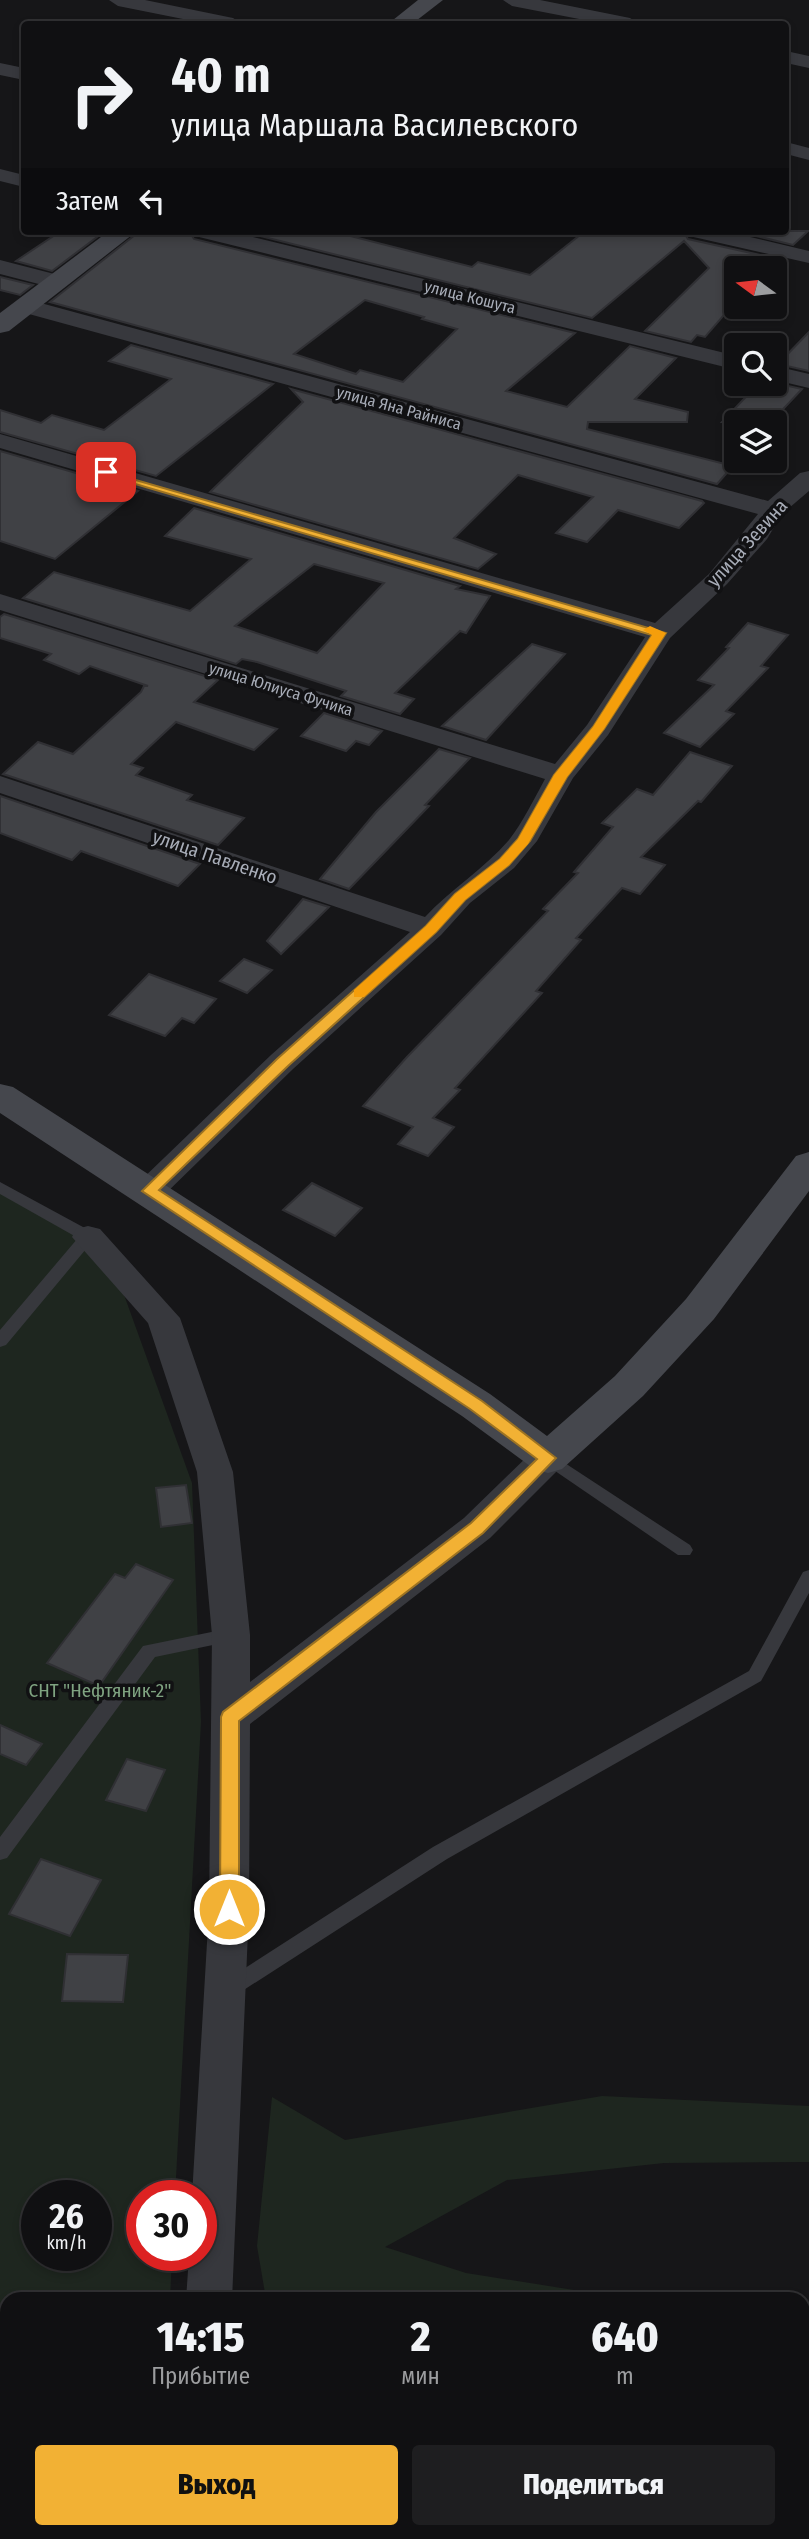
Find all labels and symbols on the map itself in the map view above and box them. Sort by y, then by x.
north arrow [724,256,788,318]
street label: улица Кошута [423,277,518,317]
street label: улица Яна Райниса [335,382,464,434]
pin [76,442,136,502]
street label: улица Зевина [702,495,792,591]
street label: улица Юлиуса Фучика [207,658,355,720]
street label: улица Павленко [150,825,280,889]
park label: СНТ "Нефтяник-2" [29,1679,171,1702]
position arrow [192,1872,266,1946]
speed limit sign: 30 [126,2180,217,2271]

